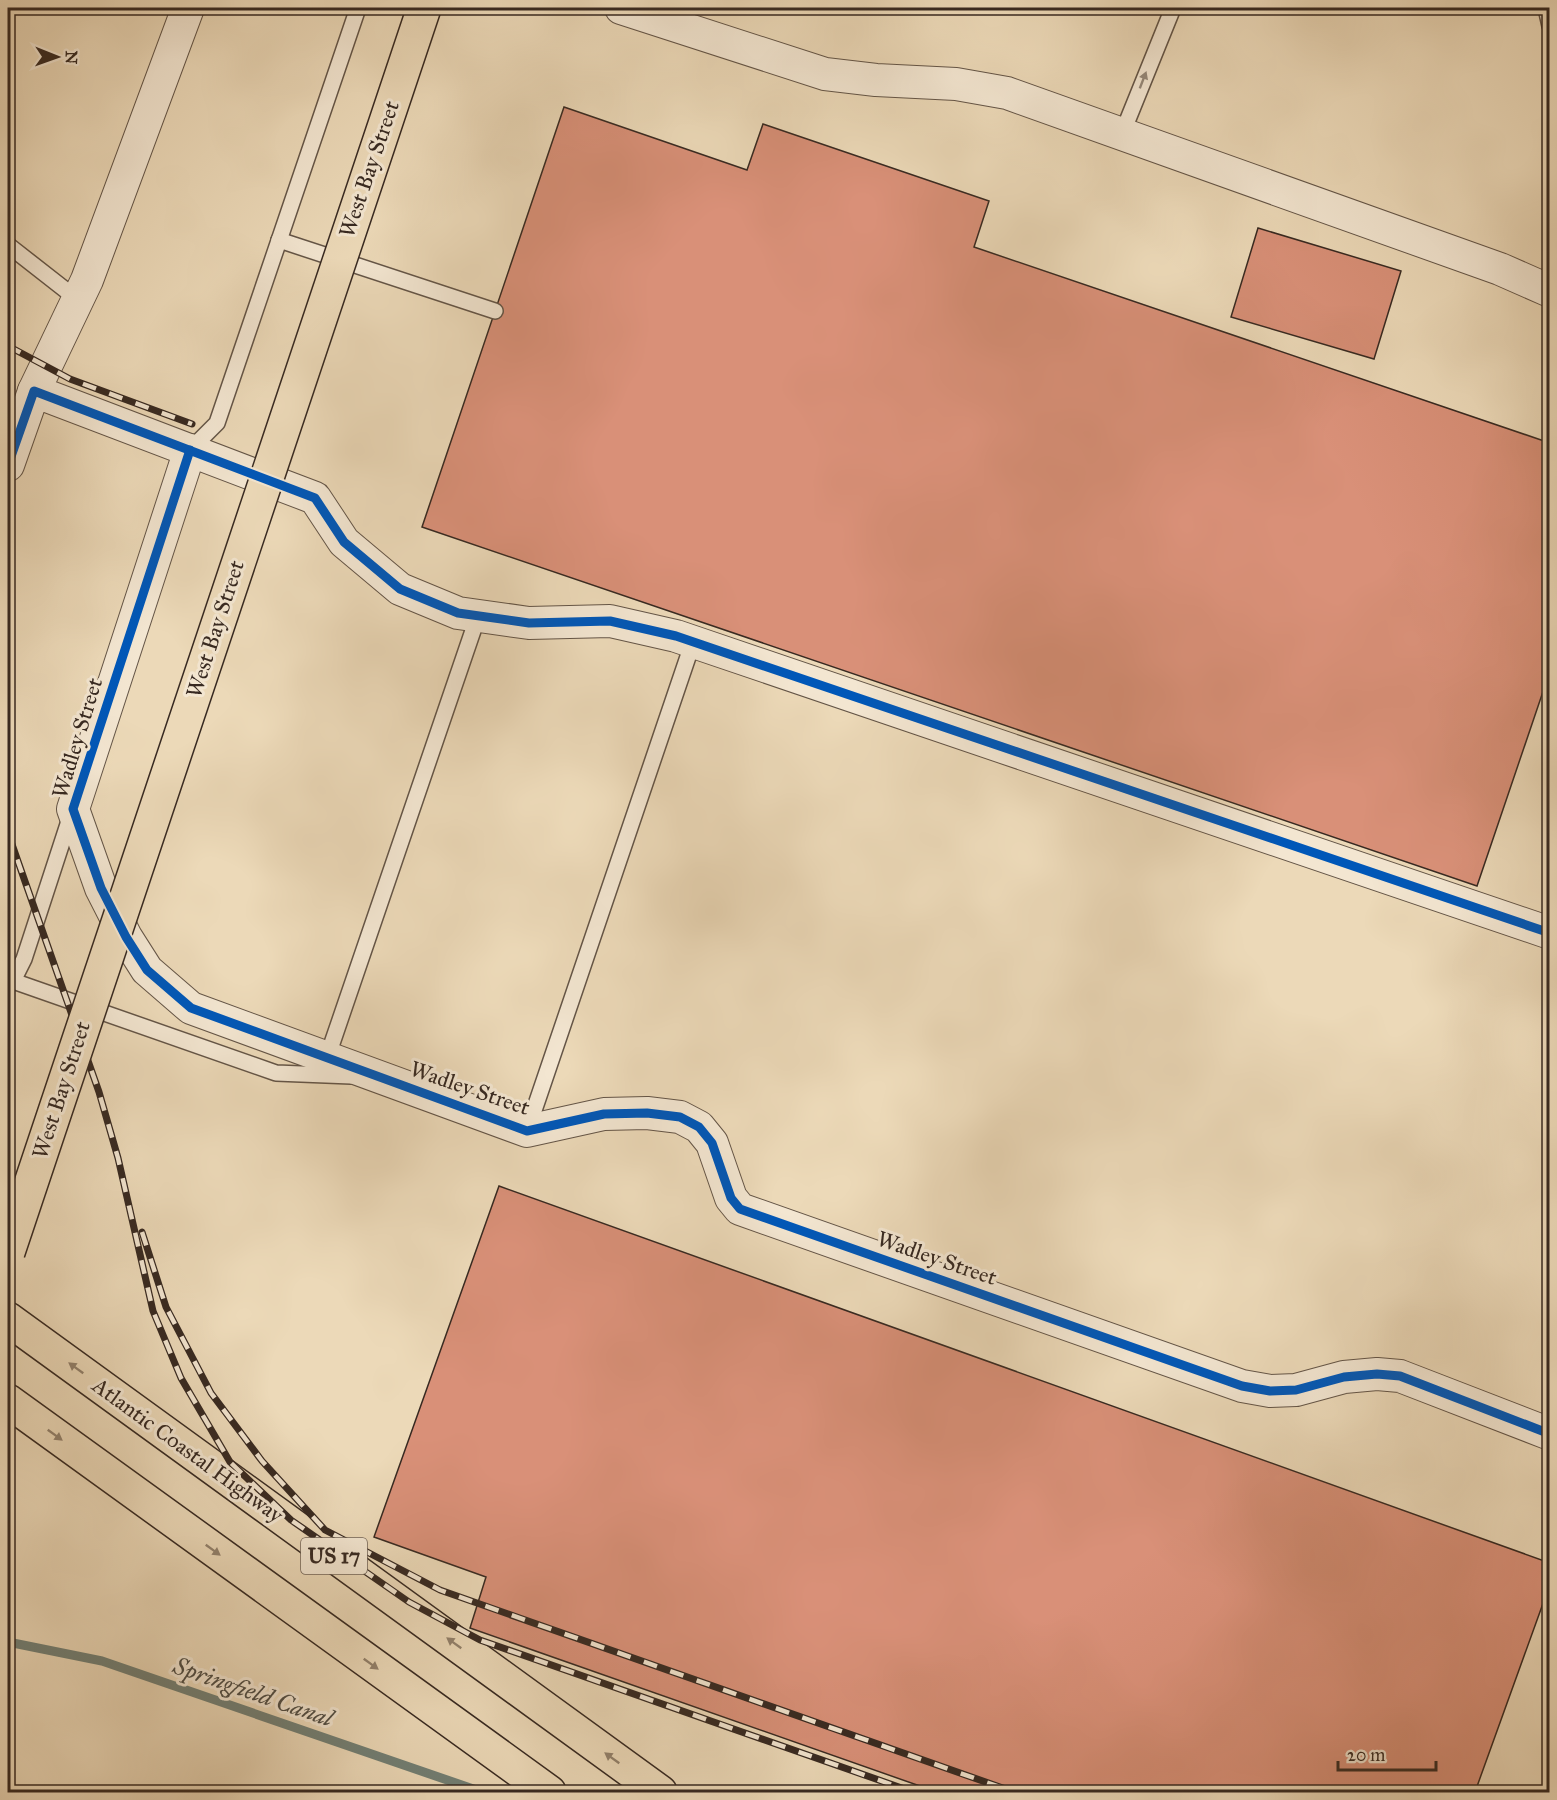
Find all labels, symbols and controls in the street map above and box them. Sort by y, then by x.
north arrow [27,27,87,87]
text: N [62,50,81,65]
one-way arrow [1138,70,1148,88]
street label: West Bay Street [333,97,405,241]
street label: West Bay Street [180,557,250,701]
street label: Wadley Street [46,674,108,802]
street label: West Bay Street [26,1018,96,1162]
street label: Wadley Street [407,1055,534,1121]
street label: Wadley Street [874,1225,1001,1291]
one-way arrow [68,1363,83,1375]
street label: Atlantic Coastal Highway [86,1371,289,1529]
one-way arrow [46,1429,62,1441]
road number: US 17 [301,1538,367,1574]
one-way arrow [205,1543,220,1555]
one-way arrow [447,1638,462,1650]
water label: Springfield Canal [168,1650,339,1734]
one-way arrow [362,1658,378,1670]
scale bar [1338,1734,1436,1772]
text: 20 m [1347,1744,1385,1766]
one-way arrow [605,1752,621,1764]

